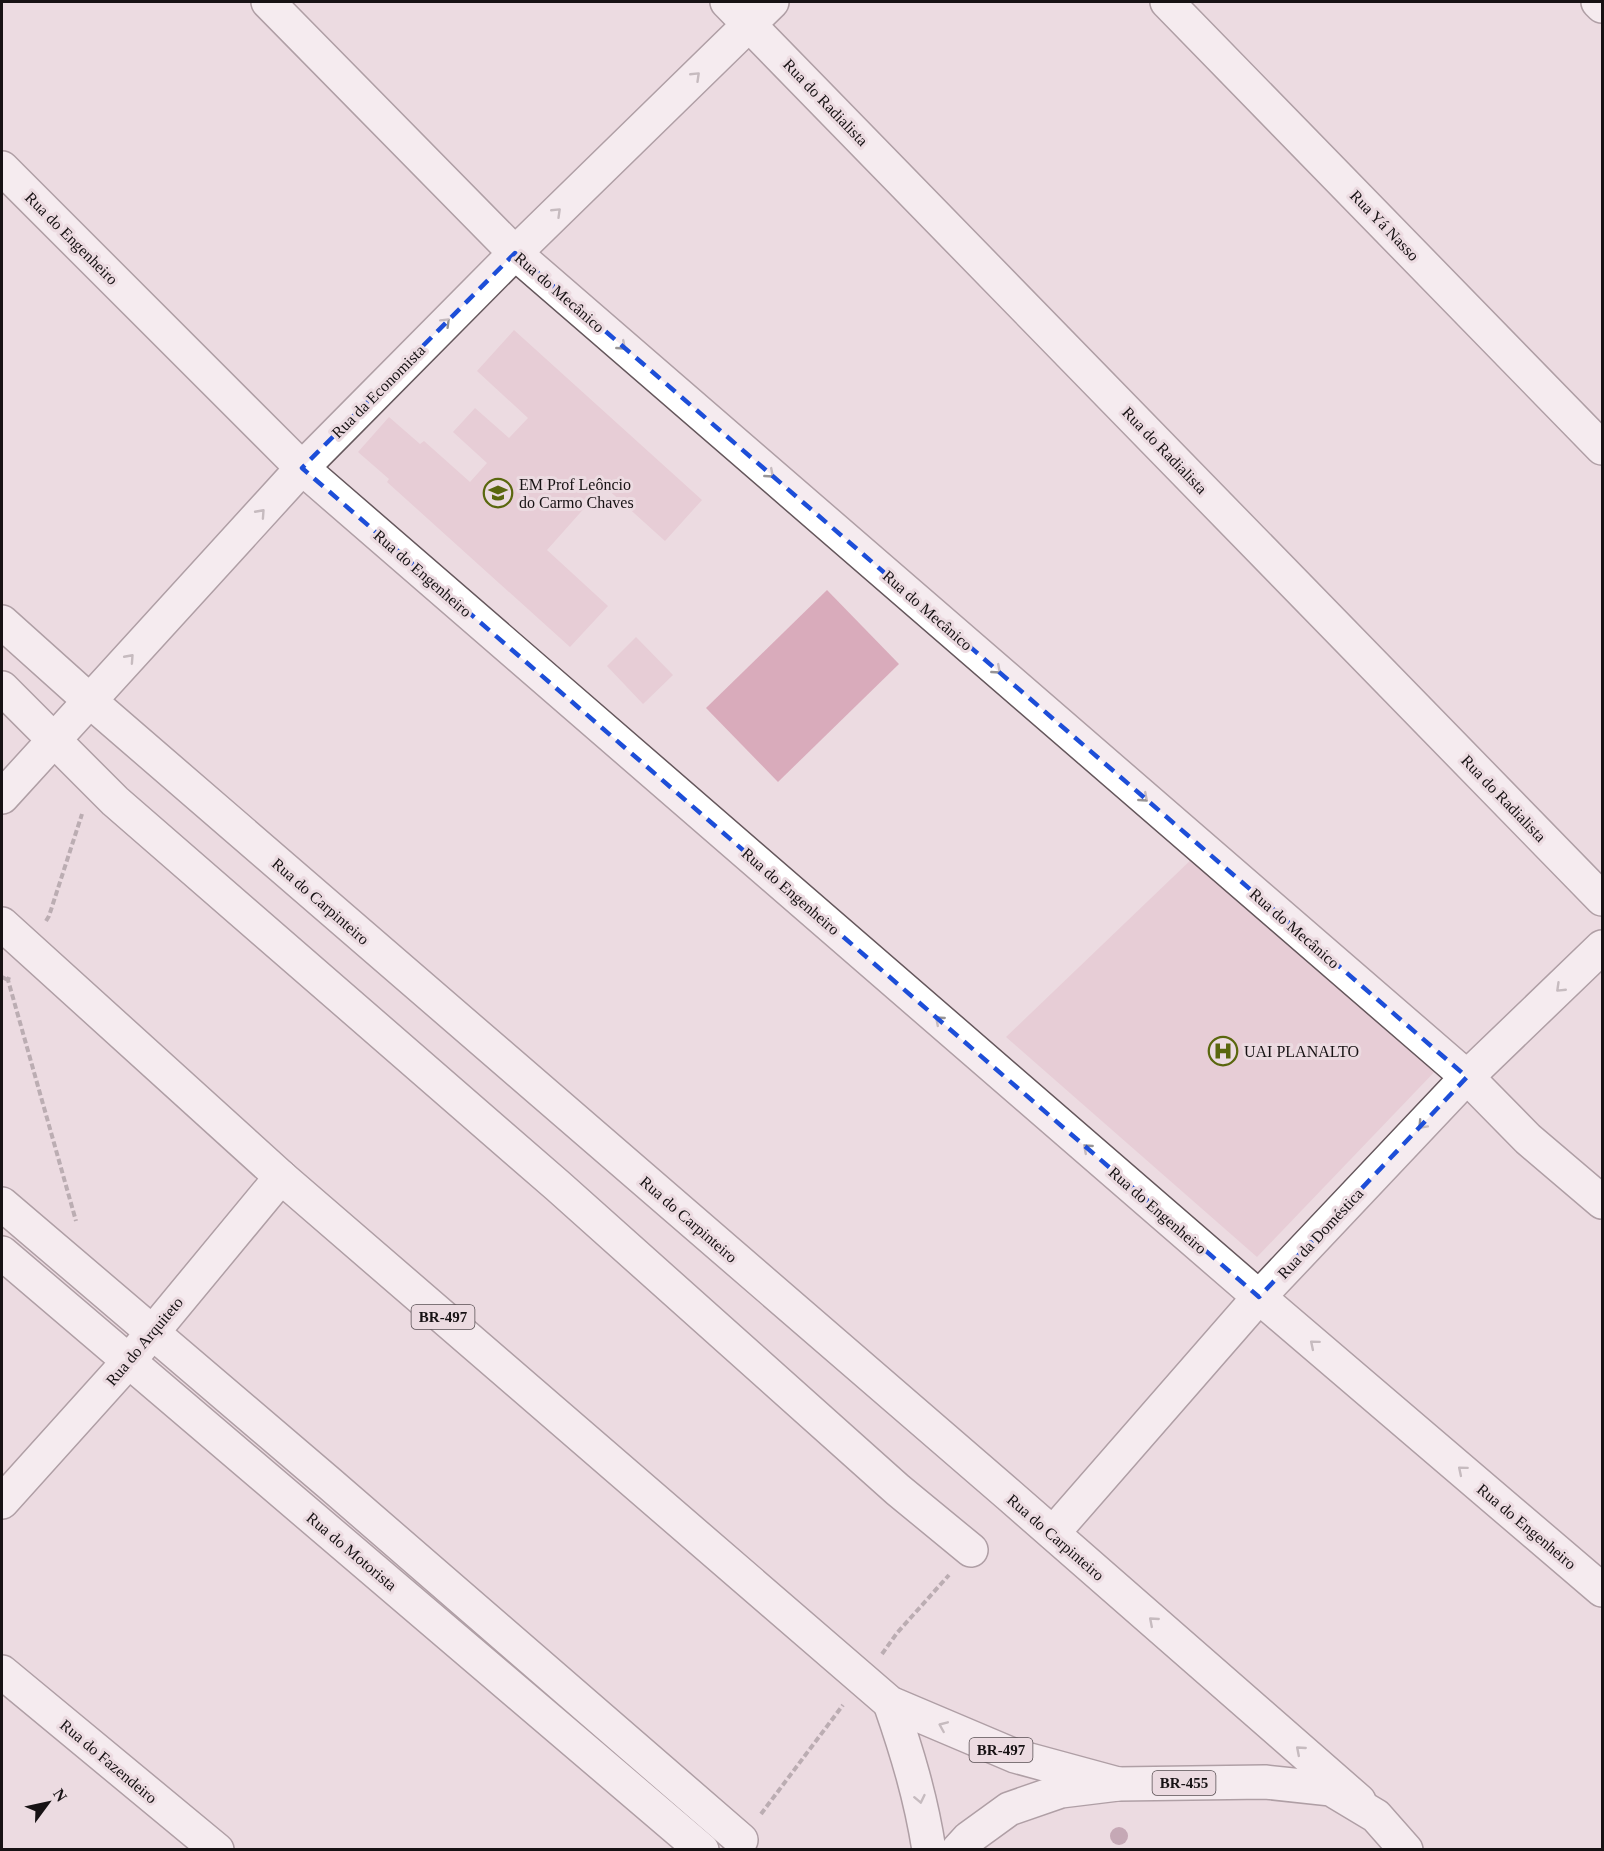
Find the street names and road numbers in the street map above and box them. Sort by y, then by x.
street label: Rua do Radialista [780,56,871,149]
street label: Rua Yá Nasso [1347,187,1422,264]
street label: Rua do Engenheiro [21,189,121,289]
street label: Rua do Mecânico [512,249,608,336]
street label: Rua da Economista [328,341,428,441]
street label: Rua do Radialista [1119,404,1210,497]
street label: Rua do Engenheiro [370,526,475,621]
street label: Rua do Mecânico [880,567,976,654]
street label: Rua do Radialista [1458,752,1549,845]
street label: Rua do Engenheiro [738,844,843,939]
street label: Rua do Carpinteiro [268,855,373,949]
street label: Rua do Mecânico [1247,885,1343,972]
street label: Rua do Engenheiro [1105,1163,1210,1258]
street label: Rua do Carpinteiro [636,1173,741,1267]
street label: Rua da Doméstica [1274,1185,1367,1282]
street label: Rua do Arquiteto [102,1294,187,1390]
road number: BR-497 [412,1305,474,1329]
street label: Rua do Engenheiro [1473,1480,1579,1573]
street label: Rua do Carpinteiro [1003,1491,1108,1585]
street label: Rua do Motorista [303,1509,400,1594]
street label: Rua do Fazendeiro [57,1716,160,1807]
road number: BR-497 [970,1738,1032,1762]
road number: BR-455 [1152,1771,1216,1795]

